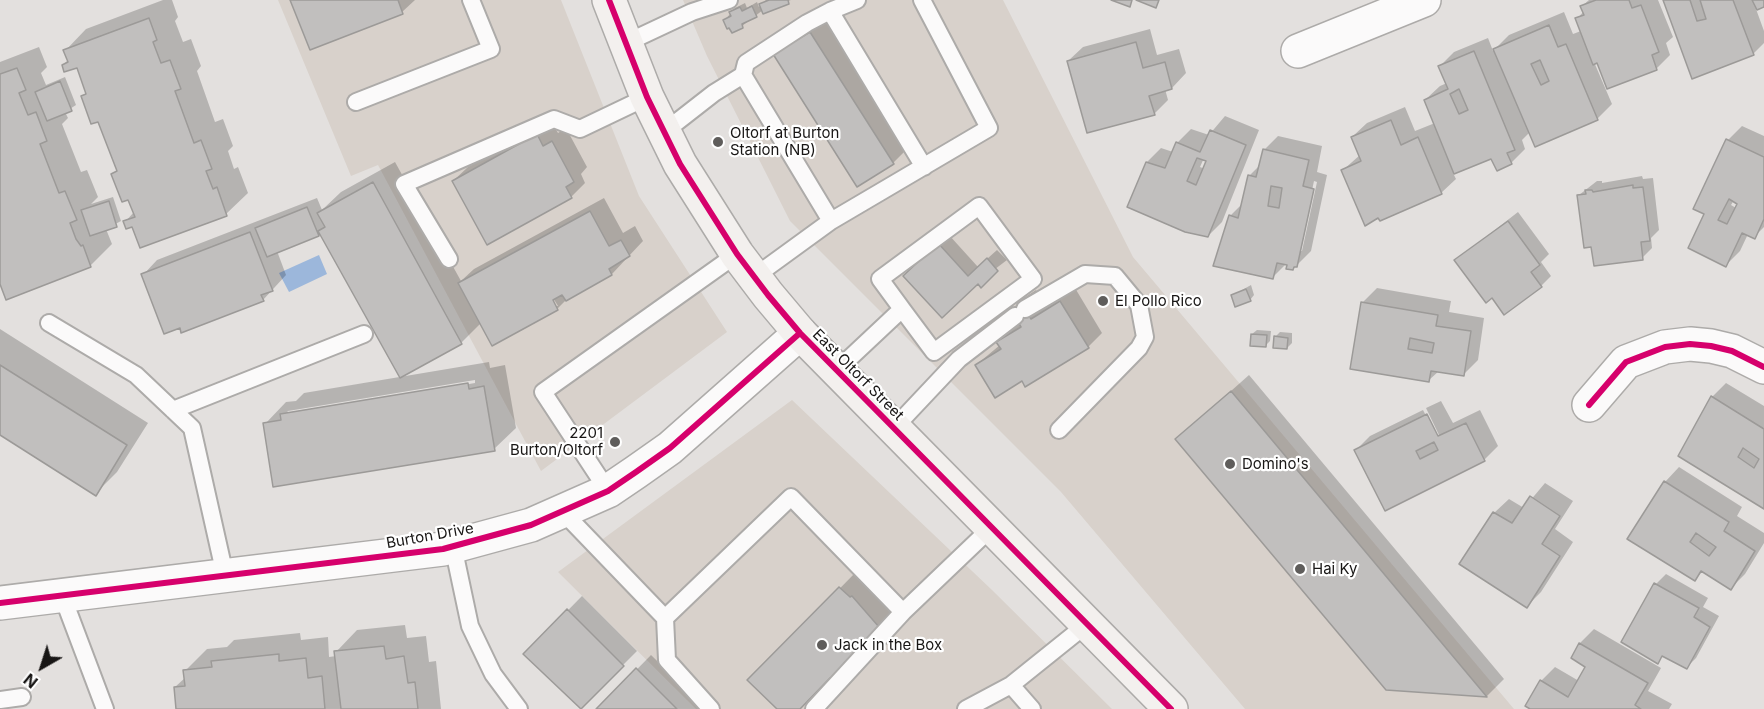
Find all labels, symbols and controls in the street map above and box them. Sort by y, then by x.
place label: Oltorf at Burton Station (NB) [730,124,839,159]
marker: Oltorf at Burton Station (NB) [711,135,725,149]
place label: El Pollo Rico [1115,292,1202,310]
marker: El Pollo Rico [1096,294,1110,308]
street label: East Oltorf Street [809,326,907,424]
place label: 2201 Burton/Oltorf [510,424,603,459]
marker: 2201 Burton/Oltorf [608,435,622,449]
place label: Domino's [1242,455,1309,473]
marker: Domino's [1223,457,1237,471]
street label: Burton Drive [385,519,475,553]
place label: Hai Ky [1312,560,1357,578]
marker: Hai Ky [1293,562,1307,576]
place label: Jack in the Box [834,636,942,654]
north arrow [12,637,72,697]
marker: Jack in the Box [815,638,829,652]
text: N [20,669,42,693]

